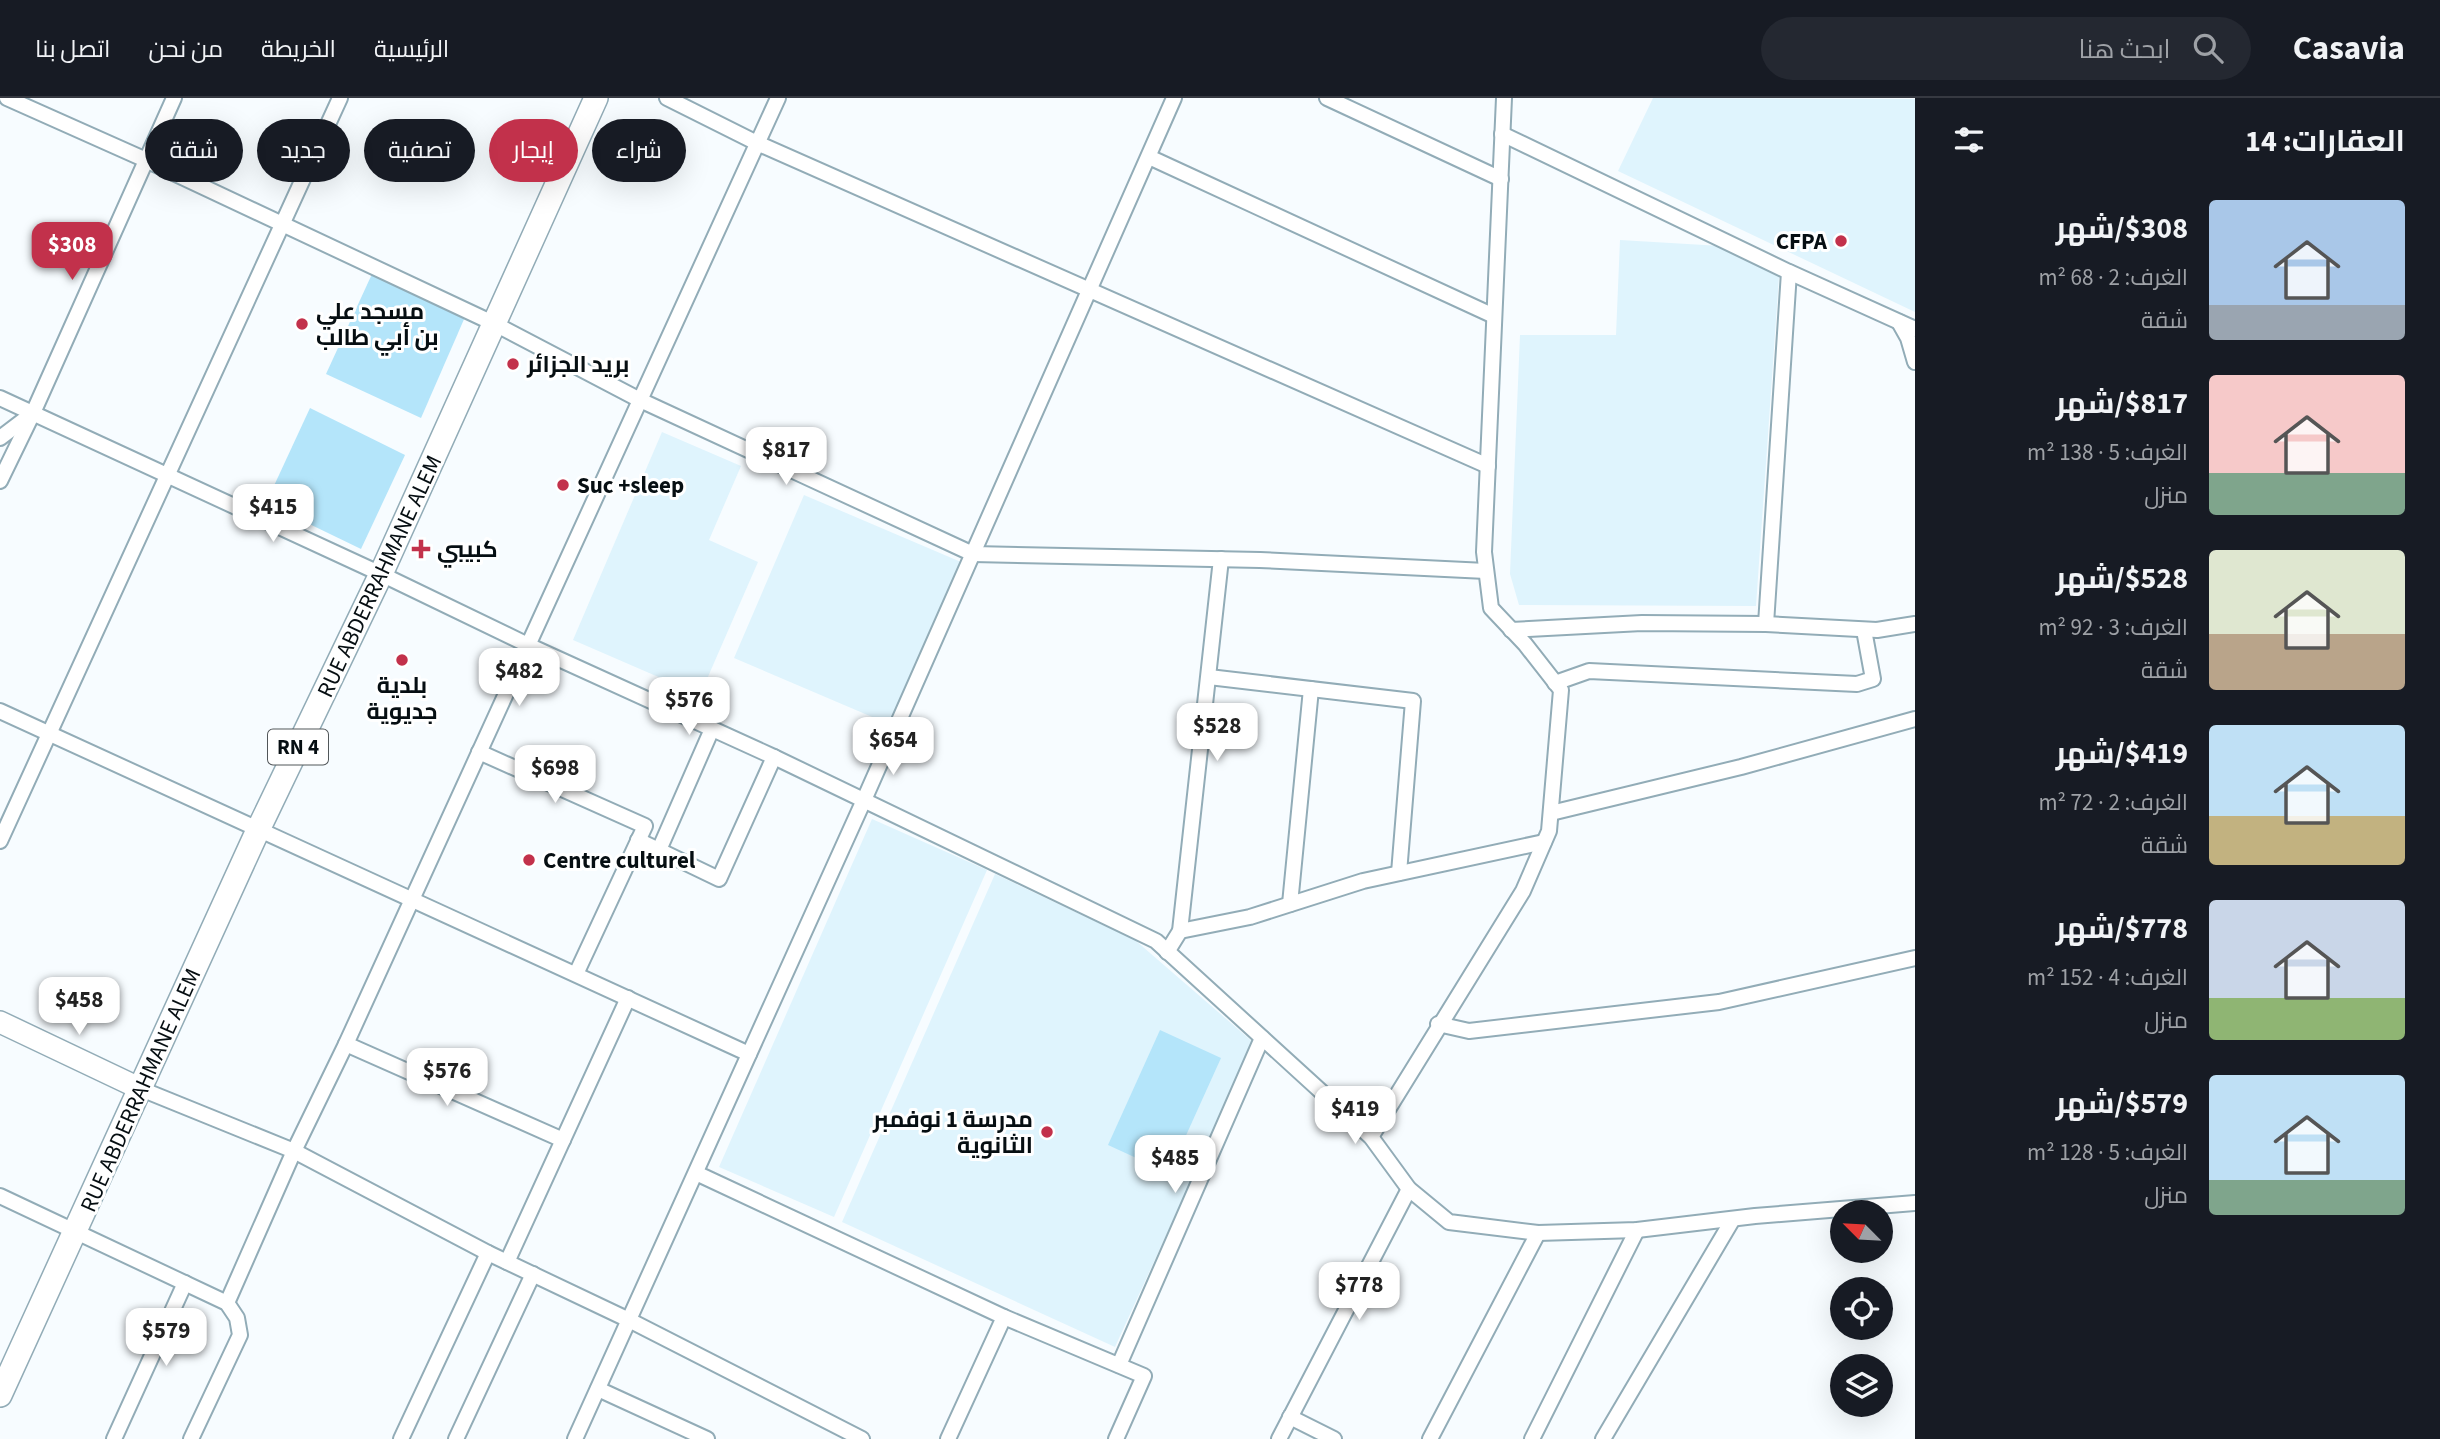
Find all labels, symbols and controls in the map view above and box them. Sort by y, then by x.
search box [1761,17,2251,80]
text: Casavia [2293,25,2405,72]
icon: search [2189,29,2227,67]
text: ابحث هنا [2079,31,2171,68]
text: اتصل بنا [35,32,110,67]
text: من نحن [148,32,223,67]
text: الخريطة [261,32,336,67]
text: الرئيسية [374,32,449,67]
chip: شقة [145,119,243,182]
chip: جديد [257,119,350,182]
chip: تصفية [364,119,475,182]
chip: إيجار [489,119,578,182]
chip: شراء [592,119,686,182]
text: العقارات: 14 [2245,120,2405,163]
icon: filters [1950,121,1988,159]
text: $308/شهر [2056,207,2188,250]
pin: $308 [31,222,113,282]
place label: CFPA [1776,225,1828,258]
text: $308 [48,228,96,261]
icon: home [2265,228,2349,312]
marker: CFPA [1833,233,1849,249]
text: الغرف: 2 · 68 m² [2038,261,2188,294]
place label: مسجد علي بن أبي طالب [316,295,439,356]
text: شقة [2141,304,2188,337]
marker: مسجد علي بن أبي طالب [294,316,310,332]
place label: بريد الجزائر [526,348,629,381]
marker: بريد الجزائر [505,356,521,372]
text: $817/شهر [2056,382,2188,425]
icon: home [2265,403,2349,487]
pin: $817 [745,428,827,487]
text: $817 [762,433,810,466]
text: الغرف: 5 · 138 m² [2027,436,2188,469]
street label: RUE ABDERRAHMANE ALEM [309,450,450,703]
place label: Suc +sleep [577,469,684,502]
marker: Suc +sleep [555,477,571,493]
text: منزل [2144,479,2188,512]
pin: $415 [232,484,314,544]
text: $415 [249,490,297,523]
place label: كبيبي [437,533,498,568]
marker: كبيبي [411,539,431,559]
text: $528/شهر [2056,557,2188,600]
icon: home [2265,578,2349,662]
text: الغرف: 3 · 92 m² [2038,611,2188,644]
pin: $482 [478,648,560,708]
marker: بلدية جديوية [394,652,410,668]
text: $482 [495,654,543,687]
text: شقة [2141,654,2188,687]
place label: بلدية جديوية [366,669,438,728]
pin: $576 [648,678,730,737]
text: $576 [665,683,713,716]
pin: $528 [1176,704,1258,763]
text: $528 [1193,709,1241,742]
pin: $654 [852,718,934,777]
text: $654 [869,723,917,756]
road number: RN 4 [268,730,328,764]
text: $419/شهر [2056,732,2188,775]
pin: $698 [514,746,596,805]
text: $698 [531,751,579,784]
icon: home [2265,753,2349,837]
text: الغرف: 2 · 72 m² [2038,786,2188,819]
text: شقة [2141,829,2188,862]
place label: Centre culturel [543,844,696,877]
marker: Centre culturel [521,852,537,868]
text: $778/شهر [2056,907,2188,950]
icon: home [2265,928,2349,1012]
text: الغرف: 4 · 152 m² [2027,961,2188,994]
street label: RUE ABDERRAHMANE ALEM [72,963,209,1217]
pin: $458 [38,978,120,1037]
text: $458 [55,983,103,1016]
text: منزل [2144,1004,2188,1037]
pin: $576 [406,1048,488,1108]
text: $576 [423,1054,471,1087]
text: $579/شهر [2056,1082,2188,1125]
pin: $419 [1314,1086,1396,1146]
text: $419 [1331,1092,1379,1125]
place label: مدرسة 1 نوفمبر الثانوية [872,1103,1033,1162]
icon: home [2265,1103,2349,1187]
marker: مدرسة 1 نوفمبر الثانوية [1039,1124,1055,1140]
pin: $485 [1134,1136,1216,1195]
text: الغرف: 5 · 128 m² [2027,1136,2188,1169]
text: $485 [1151,1141,1199,1174]
text: منزل [2144,1179,2188,1212]
north arrow [1830,1200,1894,1264]
map controls [1830,1200,1893,1417]
pin: $778 [1318,1262,1400,1322]
text: $778 [1335,1268,1383,1301]
button: locate [1830,1277,1893,1340]
pin: $579 [125,1308,207,1368]
text: $579 [142,1314,190,1347]
button: layers [1830,1354,1893,1417]

